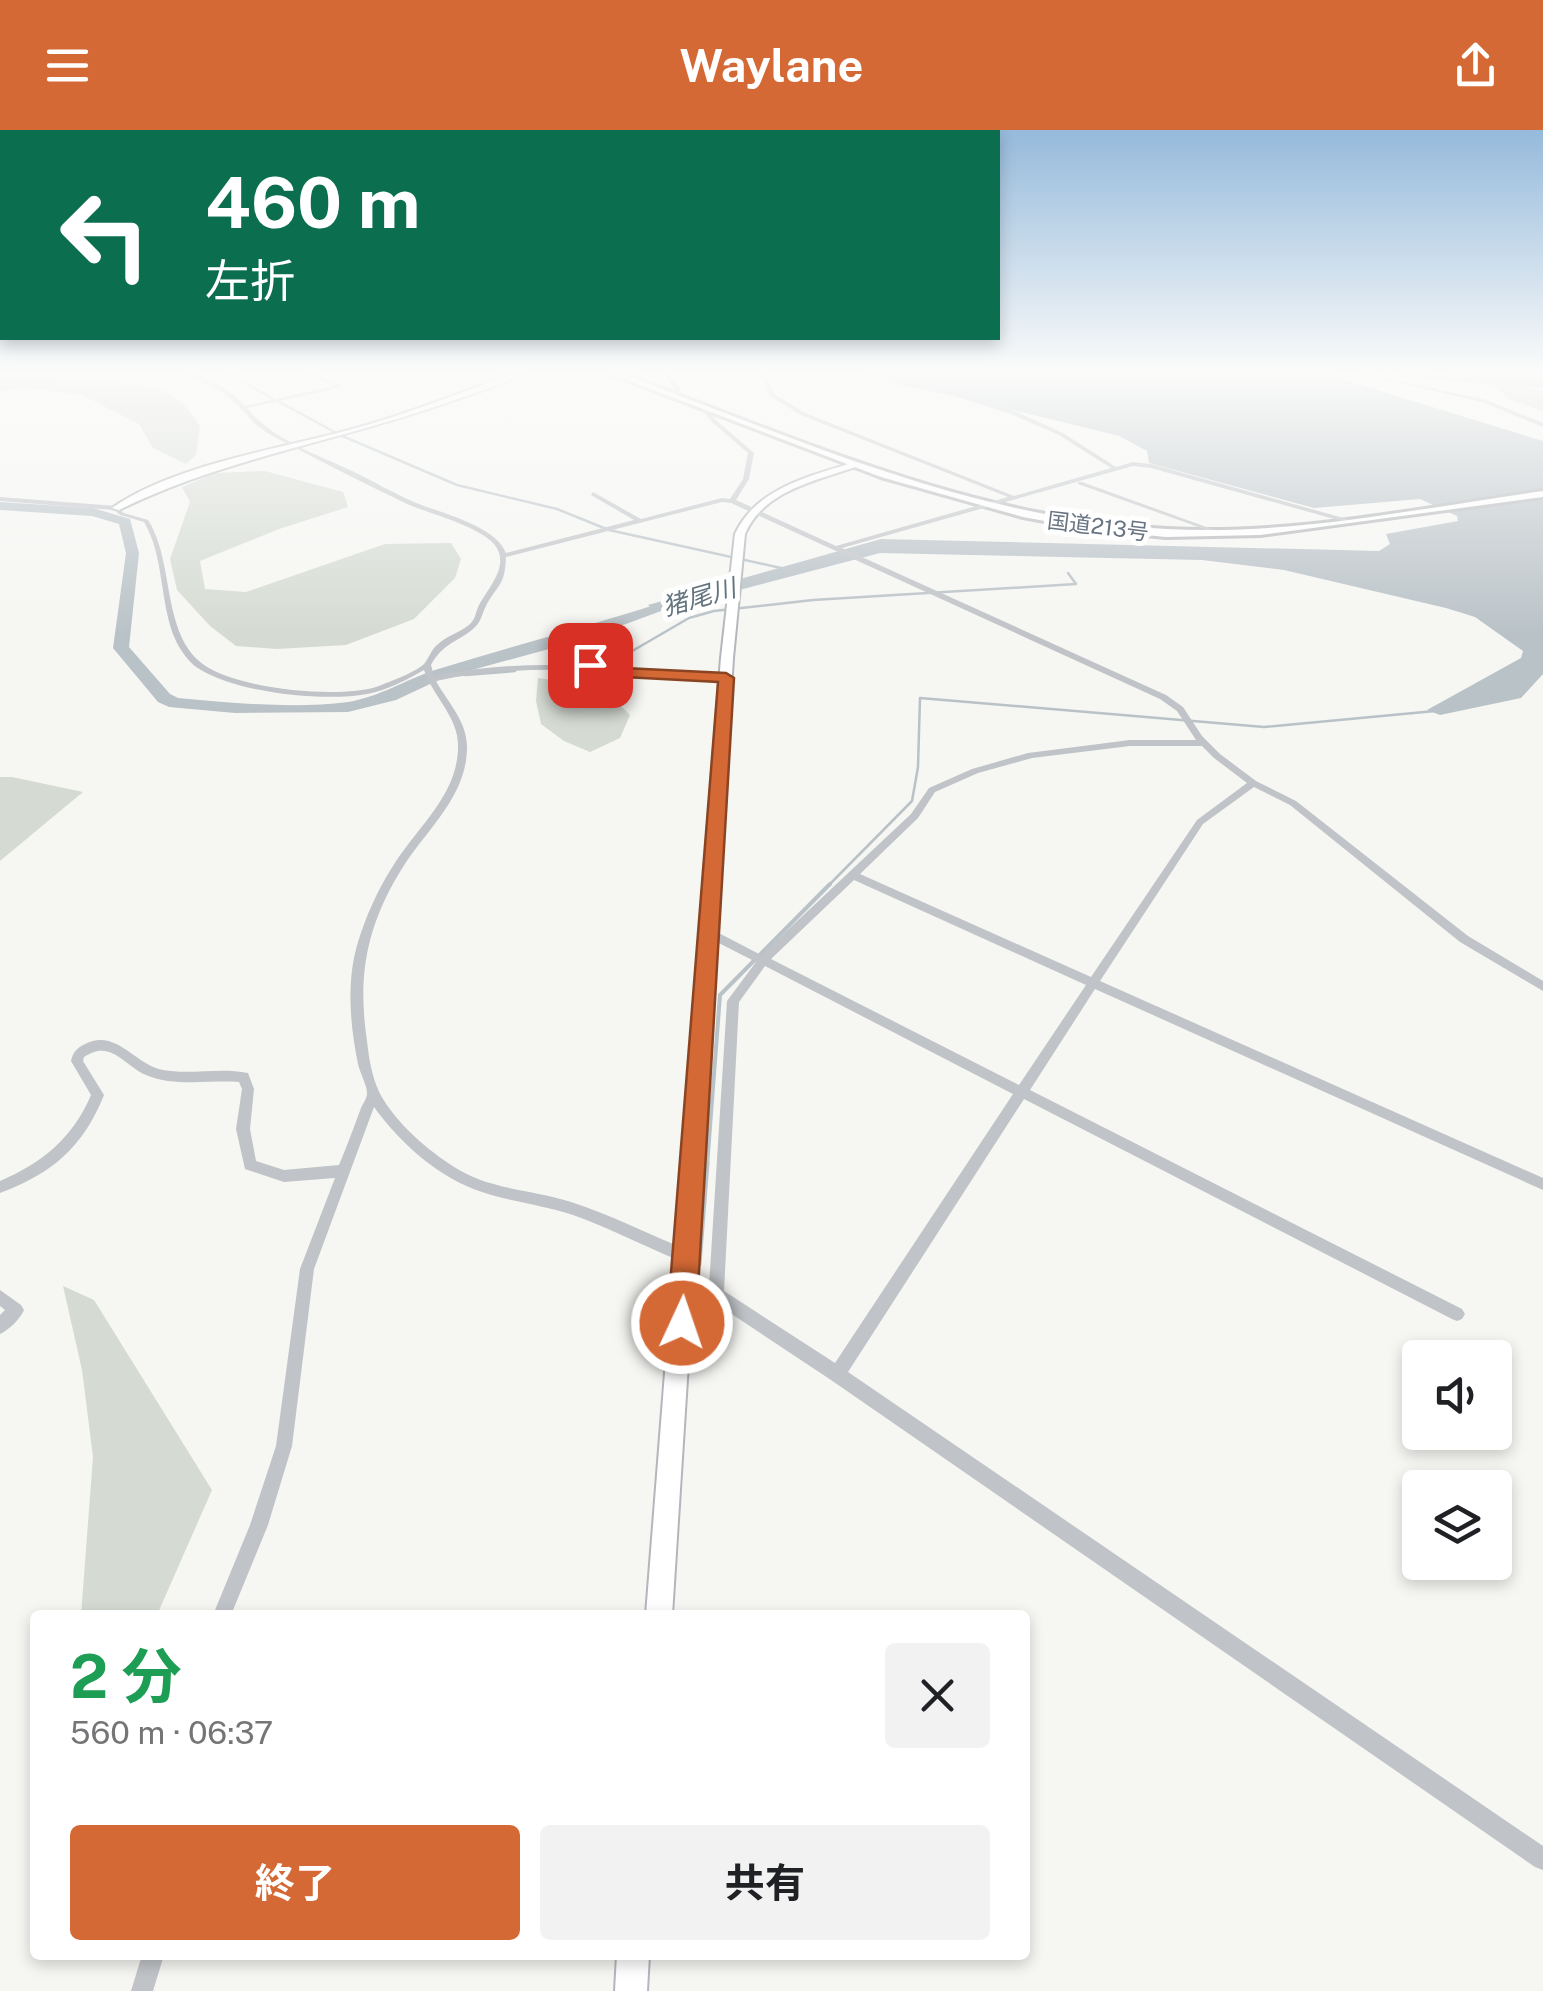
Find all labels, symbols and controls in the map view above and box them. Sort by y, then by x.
icon: menu [40,38,95,93]
icon: share [1448,38,1503,93]
text: Waylane [680,39,863,92]
text: 460 m [205,161,421,244]
icon: left [40,170,170,300]
text: 左折 [205,254,295,307]
street label: 国道213号 [1046,507,1150,545]
water label: 猪尾川 [659,571,742,622]
pin [548,623,633,708]
icon: arrive [563,638,618,693]
position arrow [630,1271,734,1375]
map controls [1402,1340,1512,1580]
button: sound [1402,1340,1512,1450]
button: layers [1402,1470,1512,1580]
text: 2 分 [70,1641,182,1712]
button: close [885,1643,990,1748]
text: 560 m · 06:37 [70,1714,273,1751]
button: 終了 [70,1825,520,1940]
button: 共有 [540,1825,990,1940]

